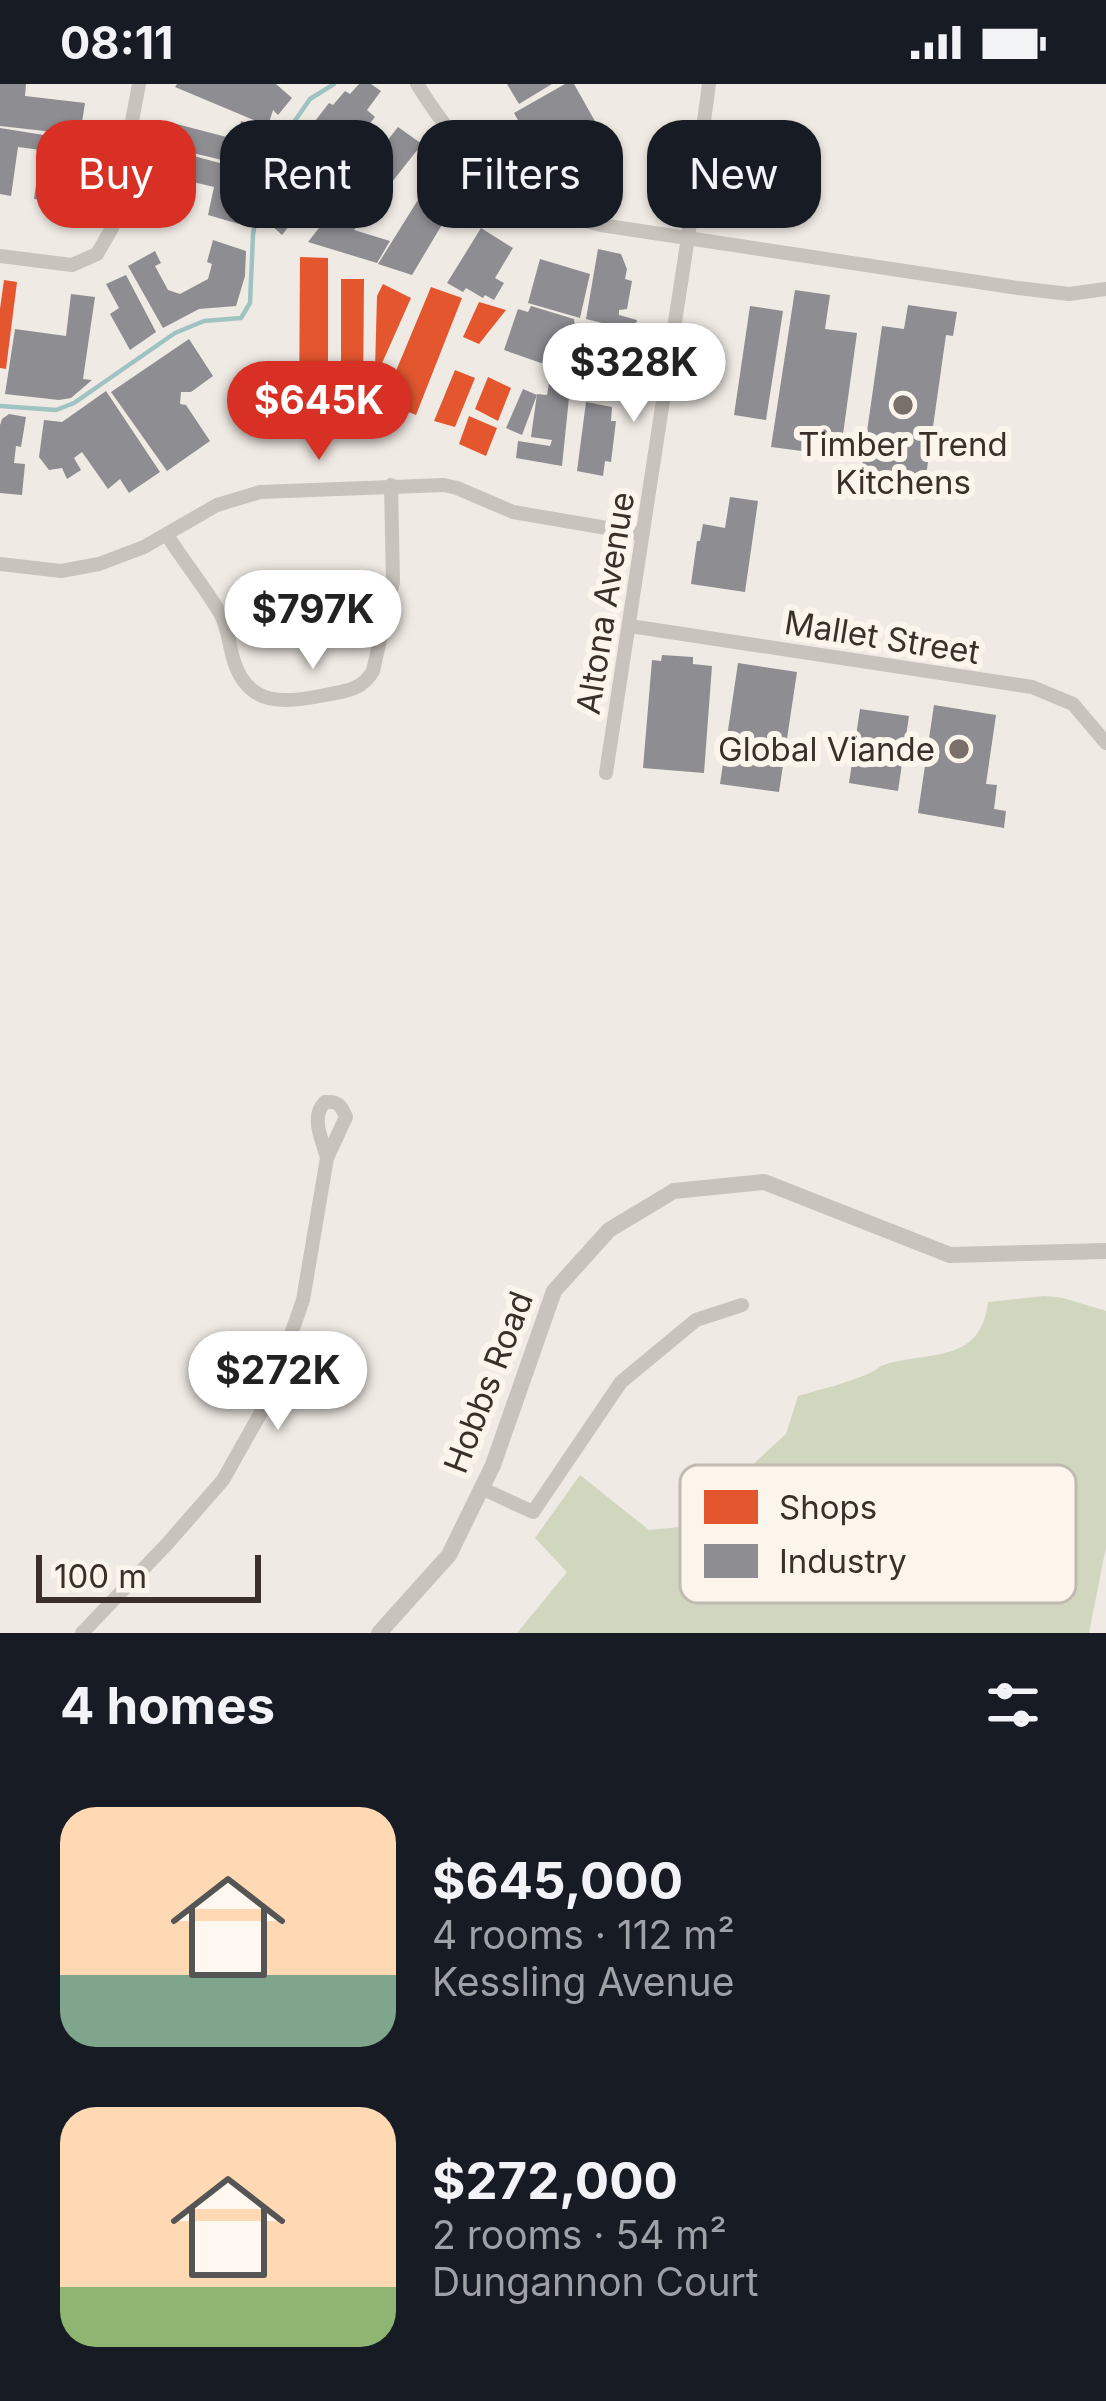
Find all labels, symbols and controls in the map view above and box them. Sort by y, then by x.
text: 08:11 [60,15,173,70]
chip: Buy [36,120,196,228]
chip: Rent [220,120,393,228]
chip: Filters [417,120,623,228]
chip: New [647,120,821,228]
pin: $328K [550,323,718,425]
text: $328K [570,338,698,385]
pin: $645K [235,361,403,463]
text: $645K [254,376,384,423]
marker: Timber Trend Kitchens [890,392,916,418]
place label: Timber Trend Kitchens [798,424,1008,502]
street label: Altona Avenue [568,489,642,717]
pin: $797K [229,570,397,672]
text: $797K [251,585,375,632]
street label: Mallet Street [782,602,982,672]
place label: Global Viande [718,729,935,769]
marker: Global Viande [946,736,972,762]
street label: Hobbs Road [435,1286,541,1478]
pin: $272K [194,1331,362,1433]
text: $272K [215,1346,341,1393]
legend [680,1465,1076,1603]
text: Shops [779,1487,877,1527]
text: Industry [779,1541,907,1581]
scale bar [36,1549,261,1602]
text: 100 m [54,1556,147,1596]
icon: filters [980,1672,1046,1738]
text: 4 homes [60,1675,275,1736]
text: $645,000 [432,1850,683,1911]
icon: home [156,1855,300,1999]
text: 4 rooms · 112 m² [432,1911,735,1958]
text: Kessling Avenue [432,1958,734,2005]
text: $272,000 [432,2150,678,2211]
icon: home [156,2155,300,2299]
text: 2 rooms · 54 m² [432,2211,727,2258]
text: Dungannon Court [432,2258,759,2305]

